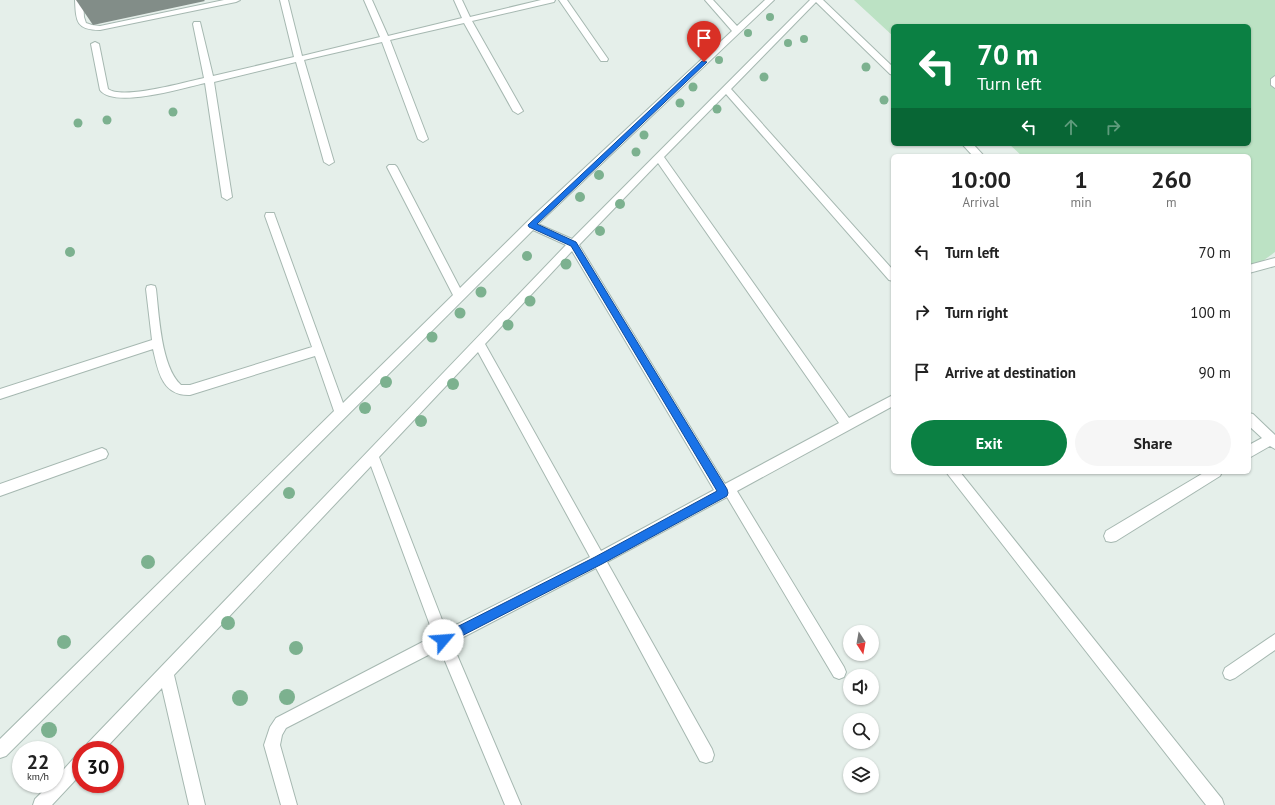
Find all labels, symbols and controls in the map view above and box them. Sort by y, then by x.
pin [687,21,721,62]
icon: arrive [693,27,715,49]
text: 70 m [977,36,1038,73]
icon: left [911,40,963,92]
text: Turn left [977,72,1042,95]
icon: left [1018,116,1040,138]
icon: ahead [1060,116,1082,138]
icon: right [1102,116,1124,138]
text: 10:00 [950,164,1011,195]
text: 1 [1074,164,1088,195]
text: 260 [1151,164,1192,195]
text: Arrival [963,194,999,211]
text: min [1070,194,1092,211]
text: m [1166,194,1177,211]
icon: left [911,241,933,263]
text: Turn left [945,243,999,262]
text: 70 m [1198,243,1231,262]
icon: right [911,301,933,323]
text: Turn right [945,303,1008,322]
text: 100 m [1190,303,1231,322]
icon: arrive [911,361,933,383]
text: Arrive at destination [945,363,1076,382]
text: 90 m [1198,363,1231,382]
button: Exit [911,420,1067,466]
button: Share [1075,420,1231,466]
position arrow [422,619,464,661]
north arrow [843,625,879,661]
map controls [843,625,879,793]
button: sound [843,669,879,705]
button: search [843,713,879,749]
speed limit sign: 30 [72,741,124,793]
text: 22 [27,749,49,775]
button: layers [843,757,879,793]
text: km/h [27,770,49,783]

